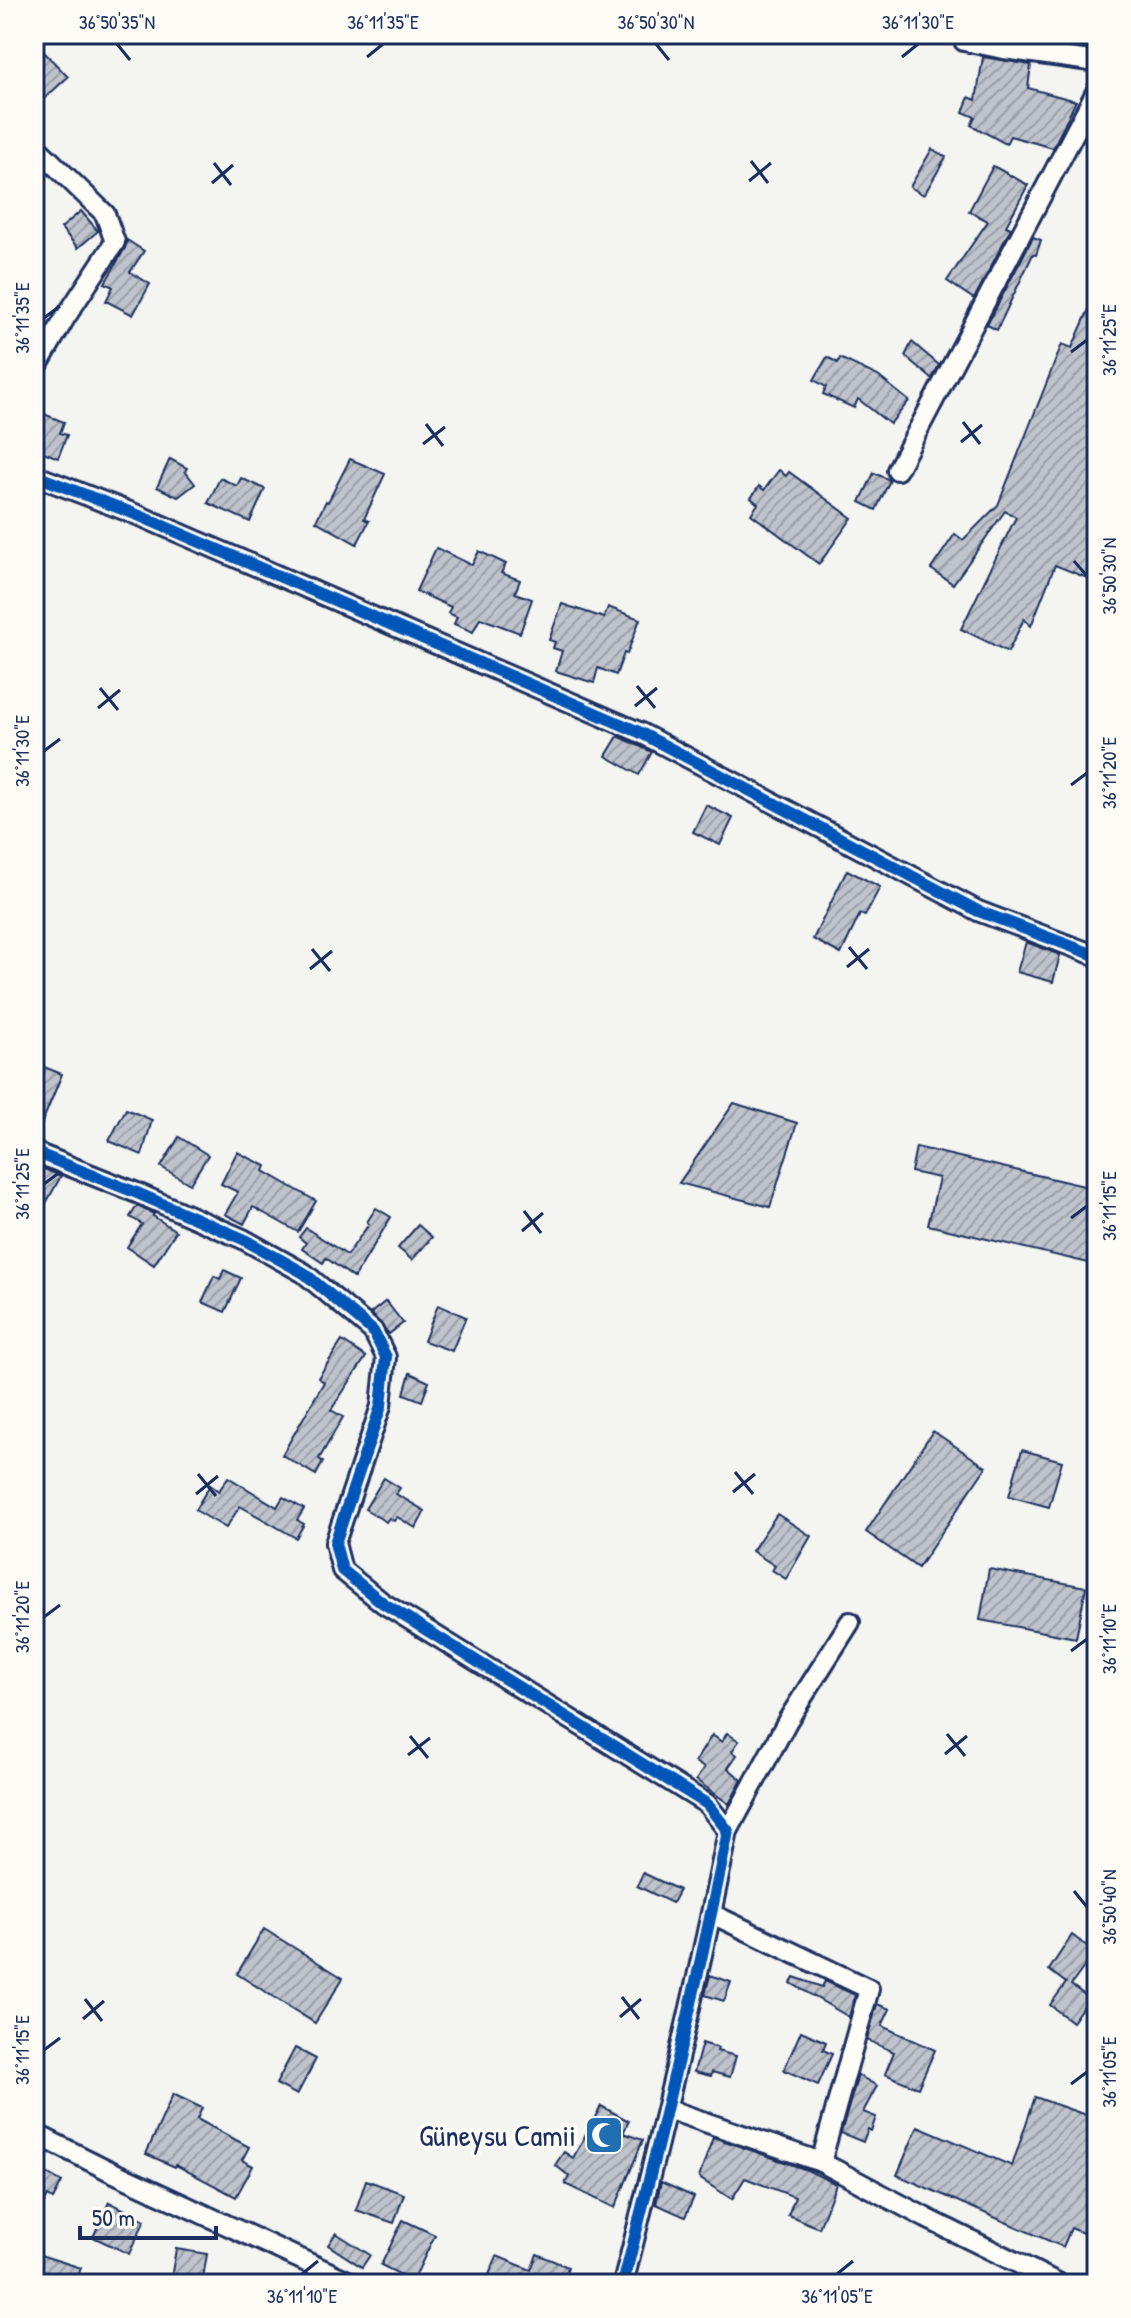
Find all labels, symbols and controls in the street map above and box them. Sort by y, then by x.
text: 36°50'35"N [79,8,155,35]
text: 36°11'35"E [347,8,419,35]
text: 36°50'30"N [618,8,694,35]
text: 36°11'30"E [882,8,954,35]
text: 36°11'35"E [8,282,35,354]
text: 36°11'25"E [1095,304,1122,376]
text: 36°50'30"N [1095,538,1122,614]
text: 36°11'30"E [8,715,35,787]
text: 36°11'20"E [1095,737,1122,809]
text: 36°11'25"E [8,1148,35,1220]
text: 36°11'15"E [1095,1171,1122,1241]
text: 36°11'20"E [8,1581,35,1653]
text: 36°11'10"E [1095,1604,1122,1674]
text: 36°50'40"N [1095,1869,1122,1945]
text: 36°11'15"E [8,2015,35,2085]
text: 36°11'05"E [1095,2036,1122,2108]
mosque icon: Güneysu Camii [583,2114,625,2156]
place label: Güneysu Camii [419,2115,576,2155]
scale bar [80,2190,216,2240]
text: 50 m [92,2201,135,2233]
text: 36°11'10"E [267,2282,337,2309]
text: 36°11'05"E [801,2282,873,2309]

